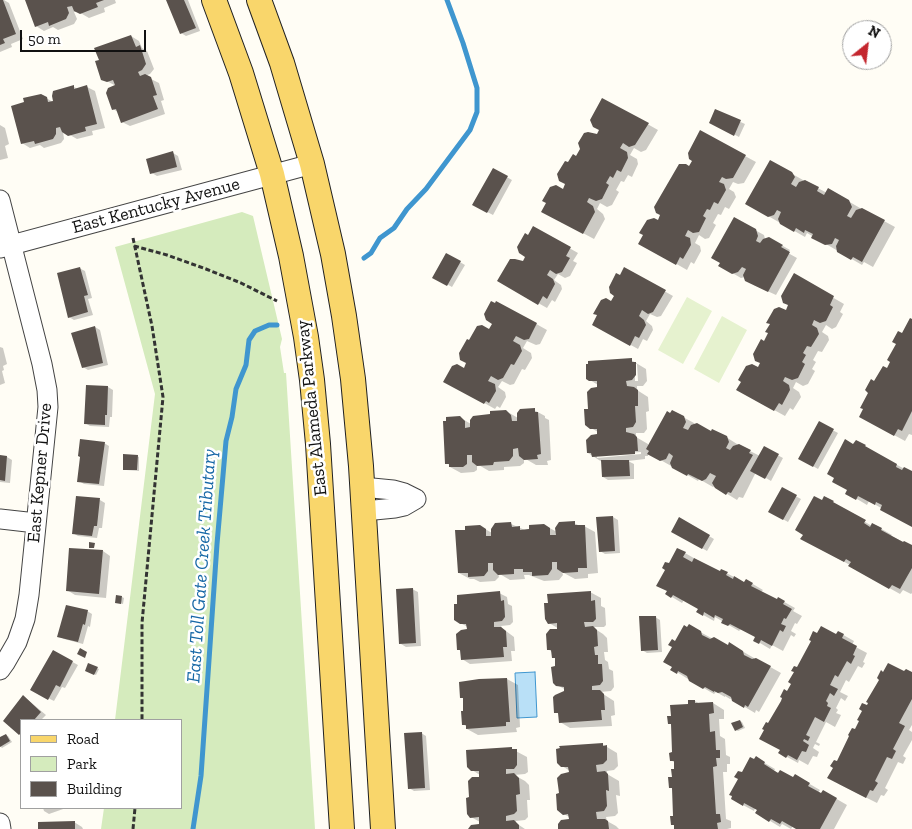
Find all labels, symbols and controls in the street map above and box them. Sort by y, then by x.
scale bar [22,20,149,52]
north arrow [842,20,892,70]
text: N [865,22,883,42]
text: 50 m [28,30,61,48]
street label: East Kentucky Avenue [70,173,242,239]
street label: East Alameda Parkway [292,319,332,497]
street label: East Kepner Drive [23,402,57,544]
water label: East Toll Gate Creek Tributary [182,448,222,684]
legend [20,719,182,809]
text: Road [67,730,99,748]
text: Park [67,755,97,773]
text: Building [67,780,122,798]

